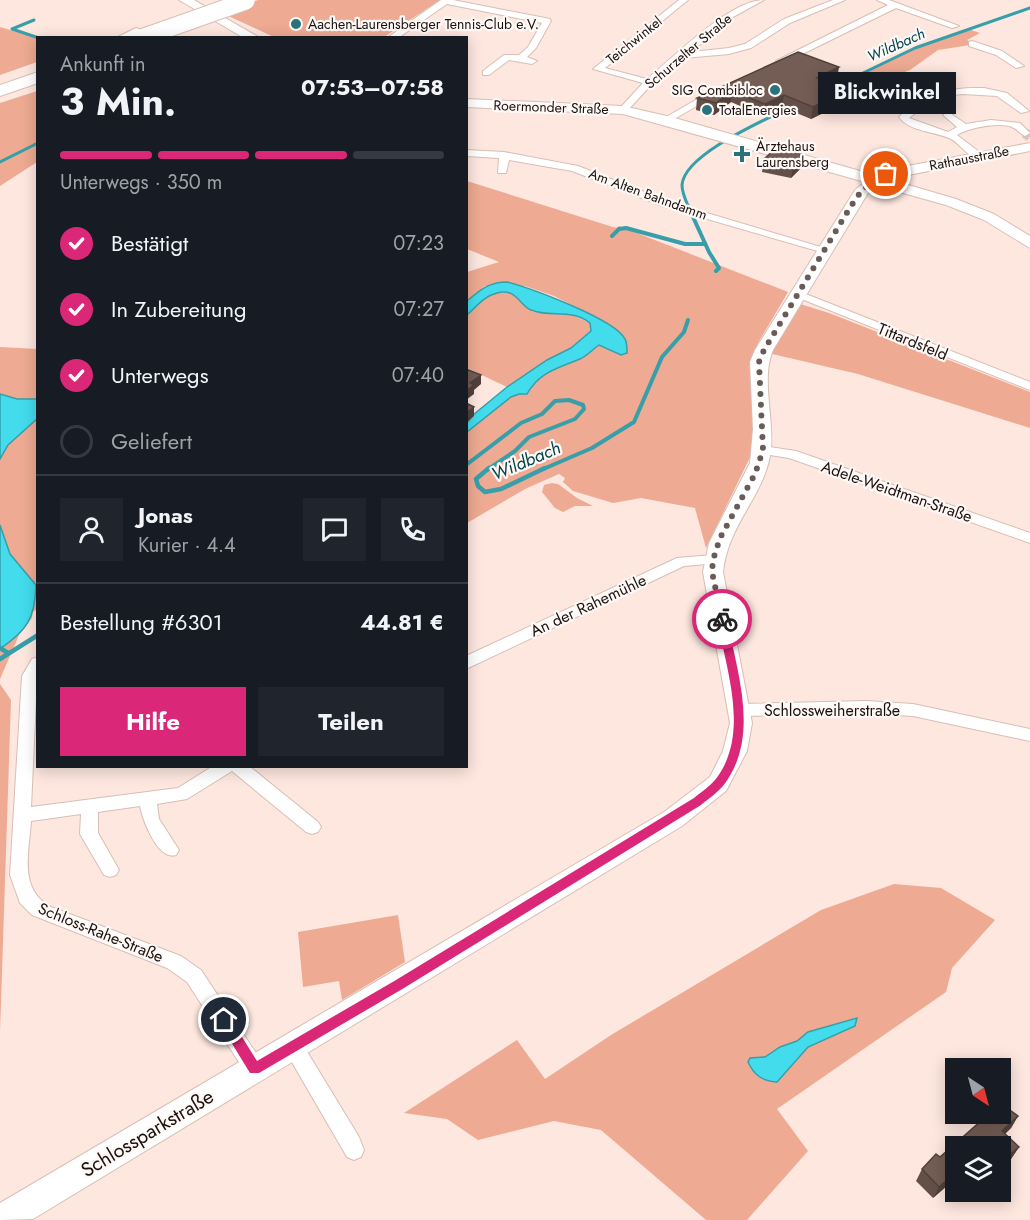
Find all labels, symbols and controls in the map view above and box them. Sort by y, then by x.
street label: Schurzelter Straße [640,9,736,93]
street label: Teichwinkel [602,11,666,69]
place label: Aachen-Laurensberger Tennis-Club e.V. [308,14,539,34]
marker: Aachen-Laurensberger Tennis-Club e.V. [289,17,303,31]
water label: Wildbach [864,23,928,67]
text: Ankunft in [60,50,146,79]
text: 07:53–07:58 [301,71,444,103]
callout: Blickwinkel [817,72,955,114]
text: 3 Min. [60,73,176,130]
text: Blickwinkel [834,78,940,107]
place label: SIG Combibloc [672,80,763,100]
marker: SIG Combibloc [768,83,782,97]
street label: Roermonder Straße [493,95,609,119]
place label: TotalEnergies [719,100,797,120]
marker: TotalEnergies [700,103,714,117]
place label: Ärztehaus Laurensberg [756,136,829,172]
street label: Rathausstraße [927,140,1011,176]
marker: Ärztehaus Laurensberg [733,145,751,163]
pin [860,148,911,199]
icon: bag [869,157,902,190]
street label: Am Alten Bahndamm [586,163,710,225]
text: Unterwegs · 350 m [60,168,222,197]
icon: check [60,227,93,260]
text: Bestätigt [111,227,188,259]
text: 07:23 [393,229,444,258]
icon: check [60,293,93,326]
text: In Zubereitung [111,293,246,325]
text: 07:27 [394,295,444,324]
street label: Tittardsfeld [874,317,951,366]
icon: check [60,359,93,392]
text: Unterwegs [111,359,209,391]
text: 07:40 [392,361,444,390]
text: Geliefert [111,425,192,457]
water label: Wildbach [487,435,565,487]
street label: Adele-Weidtman-Straße [818,455,975,528]
button: person [60,498,123,561]
button: chat [303,498,366,561]
button: phone [381,498,444,561]
text: Jonas [138,499,193,531]
text: Kurier · 4.4 [138,531,236,560]
street label: An der Rahemühle [526,568,650,642]
courier [692,589,752,649]
icon: bike [706,603,739,636]
text: Bestellung #6301 [60,606,223,638]
text: 44.81 € [360,606,444,638]
button: Hilfe [60,687,246,756]
button: Teilen [258,687,444,756]
street label: Schlossweiherstraße [764,699,900,722]
street label: Schloss-Rahe-Straße [35,897,167,968]
pin [198,994,249,1045]
icon: home [207,1003,240,1036]
north arrow [945,1058,1011,1124]
map controls [945,1058,1011,1202]
street label: Schlossparkstraße [75,1082,219,1185]
button: layers [945,1136,1011,1202]

